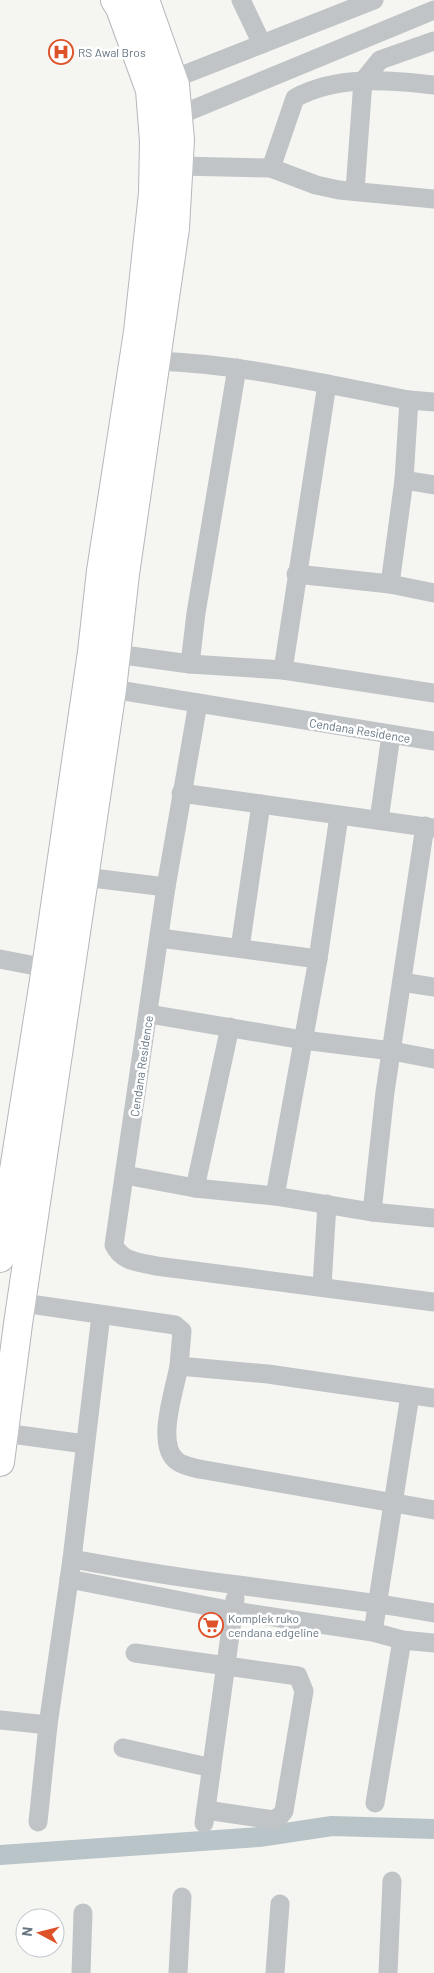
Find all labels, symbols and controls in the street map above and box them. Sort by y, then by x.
hospital icon: RS Awal Bros [48,39,74,65]
place label: RS Awal Bros [78,45,146,59]
street label: Cendana Residence [308,715,412,745]
street label: Cendana Residence [127,1014,155,1118]
place label: Komplek ruko cendana edgeline [228,1611,319,1639]
supermarket icon: Komplek ruko cendana edgeline [198,1612,224,1638]
north arrow [15,1908,65,1958]
text: N [18,1926,36,1937]

